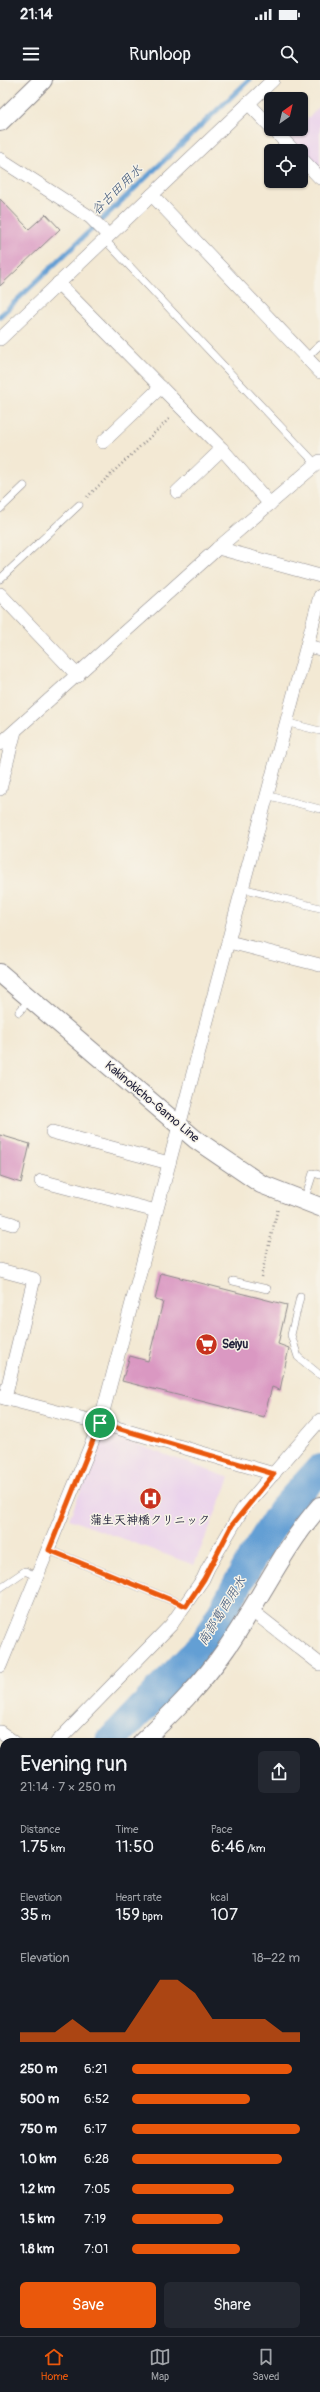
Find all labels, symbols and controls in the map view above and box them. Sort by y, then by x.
text: 21:14 [20,5,53,24]
icon: menu [20,43,42,65]
text: Runloop [129,43,191,66]
icon: search [278,43,300,65]
north arrow [264,92,308,136]
map controls [264,92,308,188]
button: locate [264,144,308,188]
water label: 谷古田用水 [88,162,146,218]
street label: Kakinokicho-Gamo Line [102,1058,202,1146]
supermarket icon: Seiyu [194,1331,220,1357]
place label: Seiyu [222,1337,248,1352]
pin [83,1406,117,1440]
icon: arrive [89,1412,111,1434]
hospital icon: 蒲生天神橋クリニック [137,1486,163,1512]
place label: 蒲生天神橋クリニック [90,1513,210,1528]
water label: 南部葛西用水 [195,1574,249,1648]
text: Evening run [20,1750,128,1778]
button: share [258,1751,300,1793]
text: 21:14 · 7 × 250 m [20,1779,116,1795]
text: Distance [20,1823,60,1836]
text: Time [115,1823,138,1836]
text: Pace [211,1823,232,1836]
text: 1.75 [20,1836,49,1857]
text: 11:50 [115,1836,154,1857]
text: 6:46 [211,1836,245,1857]
text: km [49,1842,65,1855]
text: /km [245,1842,266,1855]
text: Elevation [20,1891,62,1904]
text: Heart rate [115,1891,162,1904]
text: kcal [211,1891,229,1904]
text: 35 [20,1904,39,1925]
text: 159 [115,1904,140,1925]
text: 107 [211,1904,238,1925]
text: m [39,1910,51,1923]
text: bpm [140,1910,163,1923]
text: Elevation [20,1950,70,1966]
text: 18–22 m [252,1950,300,1966]
text: 250 m [20,2061,58,2077]
text: 6:21 [84,2061,107,2077]
text: 500 m [20,2091,59,2107]
text: 6:52 [84,2091,109,2107]
text: 750 m [20,2121,57,2137]
text: 6:17 [84,2121,107,2137]
text: 1.0 km [20,2151,57,2167]
text: 6:28 [84,2151,109,2167]
text: 1.2 km [20,2181,55,2197]
text: 7:05 [84,2181,110,2197]
text: 1.5 km [20,2211,55,2227]
text: 7:19 [84,2211,106,2227]
text: 1.8 km [20,2241,54,2257]
text: 7:01 [84,2241,108,2257]
button: Save [20,2282,156,2328]
button: Share [164,2282,300,2328]
tab: Home [40,2346,68,2383]
tab: Map [149,2346,171,2383]
tab: Saved [252,2346,279,2383]

